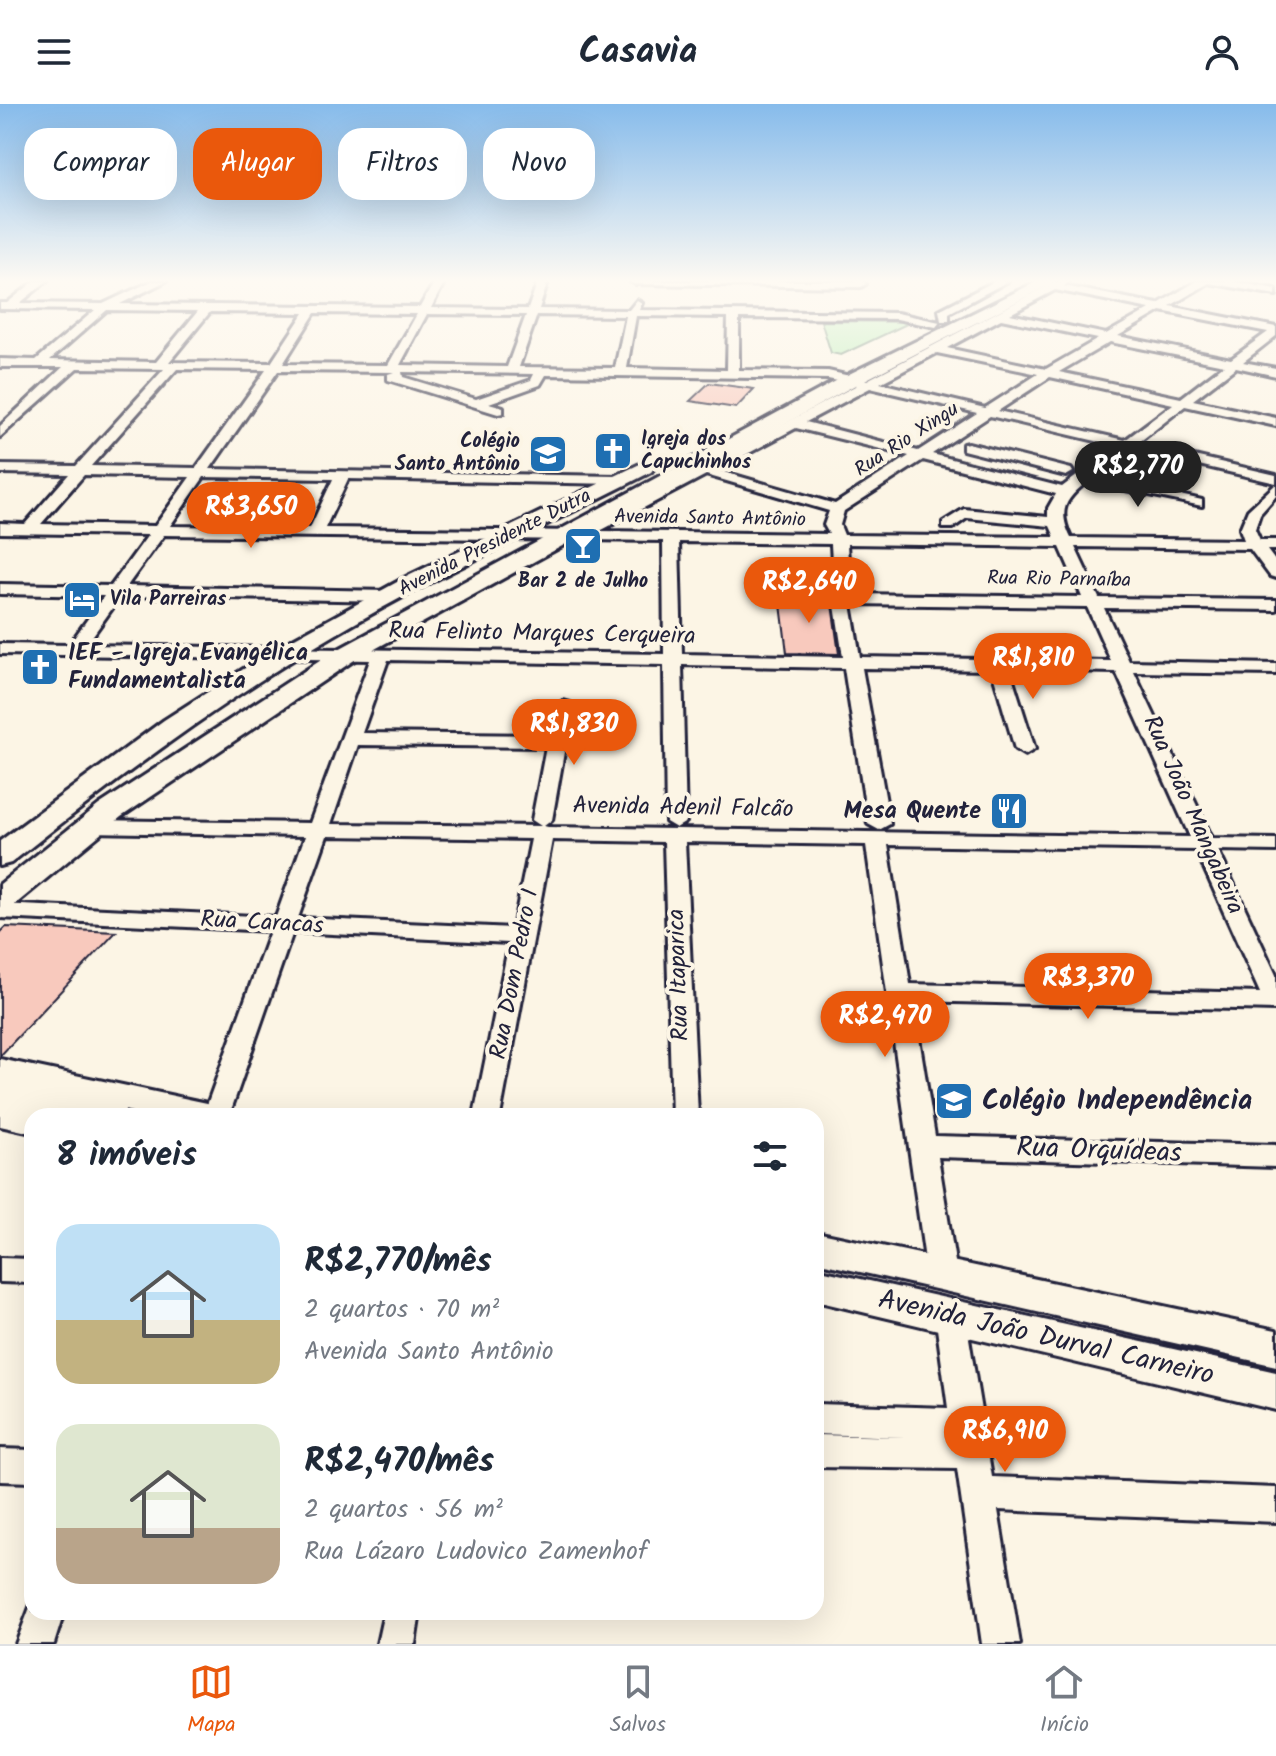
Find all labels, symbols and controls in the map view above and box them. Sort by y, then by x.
text: Casavia [579,24,697,81]
icon: menu [32,30,76,74]
icon: person [1200,30,1244,74]
chip: Comprar [24,128,177,200]
chip: Alugar [193,128,322,200]
chip: Filtros [338,128,467,200]
chip: Novo [483,128,595,200]
street label: Rua Rio Xingu [848,394,966,486]
place label: Igreja dos Capuchinhos [641,424,752,479]
place label: Colégio Santo Antônio [395,426,520,481]
church icon: Igreja dos Capuchinhos [592,430,634,472]
school or university icon: Colégio Santo Antônio [527,433,569,475]
pin: R$2,770 [1064,441,1212,509]
text: R$2,770 [1093,446,1183,488]
street label: Avenida Presidente Dutra [393,480,597,606]
pin: R$3,650 [177,482,325,550]
text: R$3,650 [205,487,297,529]
street label: Avenida Santo Antônio [614,501,806,537]
bar icon: Bar 2 de Julho [562,525,604,567]
pin: R$2,640 [735,557,883,625]
text: R$2,640 [762,562,856,604]
street label: Rua Rio Parnaíba [987,563,1131,597]
place label: Bar 2 de Julho [518,566,648,598]
hotel icon: Vila Parreiras [61,579,103,621]
place label: Vila Parreiras [110,584,227,616]
street label: Rua Felinto Marques Cerqueira [388,612,696,656]
pin: R$1,810 [959,633,1107,701]
place label: IEF - Igreja Evangélica Fundamentalista [68,634,308,701]
text: R$1,810 [992,638,1074,680]
church icon: IEF - Igreja Evangélica Fundamentalista [19,646,61,688]
pin: R$1,830 [500,699,648,767]
text: R$1,830 [530,704,618,746]
street label: Rua João Mangabeira [1132,709,1254,921]
street label: Avenida Adenil Falcão [572,787,794,829]
restaurant icon: Mesa Quente [988,790,1030,832]
place label: Mesa Quente [843,792,981,831]
street label: Rua Dom Pedro I [479,885,551,1063]
street label: Rua Caracas [199,900,325,946]
street label: Rua Itaparica [657,908,701,1042]
pin: R$3,370 [1014,953,1162,1021]
text: R$3,370 [1042,958,1134,1000]
pin: R$2,470 [811,991,959,1059]
text: R$2,470 [839,996,931,1038]
place label: Colégio Independência [982,1079,1252,1124]
school or university icon: Colégio Independência [933,1080,975,1122]
street label: Rua Orquídeas [1015,1126,1183,1176]
text: 8 imóveis [56,1129,197,1183]
icon: filters [748,1134,792,1178]
text: R$2,770/mês [304,1235,492,1289]
icon: home [120,1256,216,1352]
street label: Avenida João Durval Carneiro [874,1277,1218,1399]
text: 2 quartos · 70 m² [304,1289,499,1331]
text: Avenida Santo Antônio [304,1331,554,1373]
pin: R$6,910 [931,1406,1079,1474]
text: R$6,910 [962,1411,1048,1453]
text: R$2,470/mês [304,1435,494,1489]
icon: home [120,1456,216,1552]
text: 2 quartos · 56 m² [304,1489,503,1531]
text: Rua Lázaro Ludovico Zamenhof [304,1531,648,1573]
tab: Mapa [187,1660,236,1743]
tab: Salvos [610,1660,666,1743]
tab: Início [1040,1660,1089,1743]

